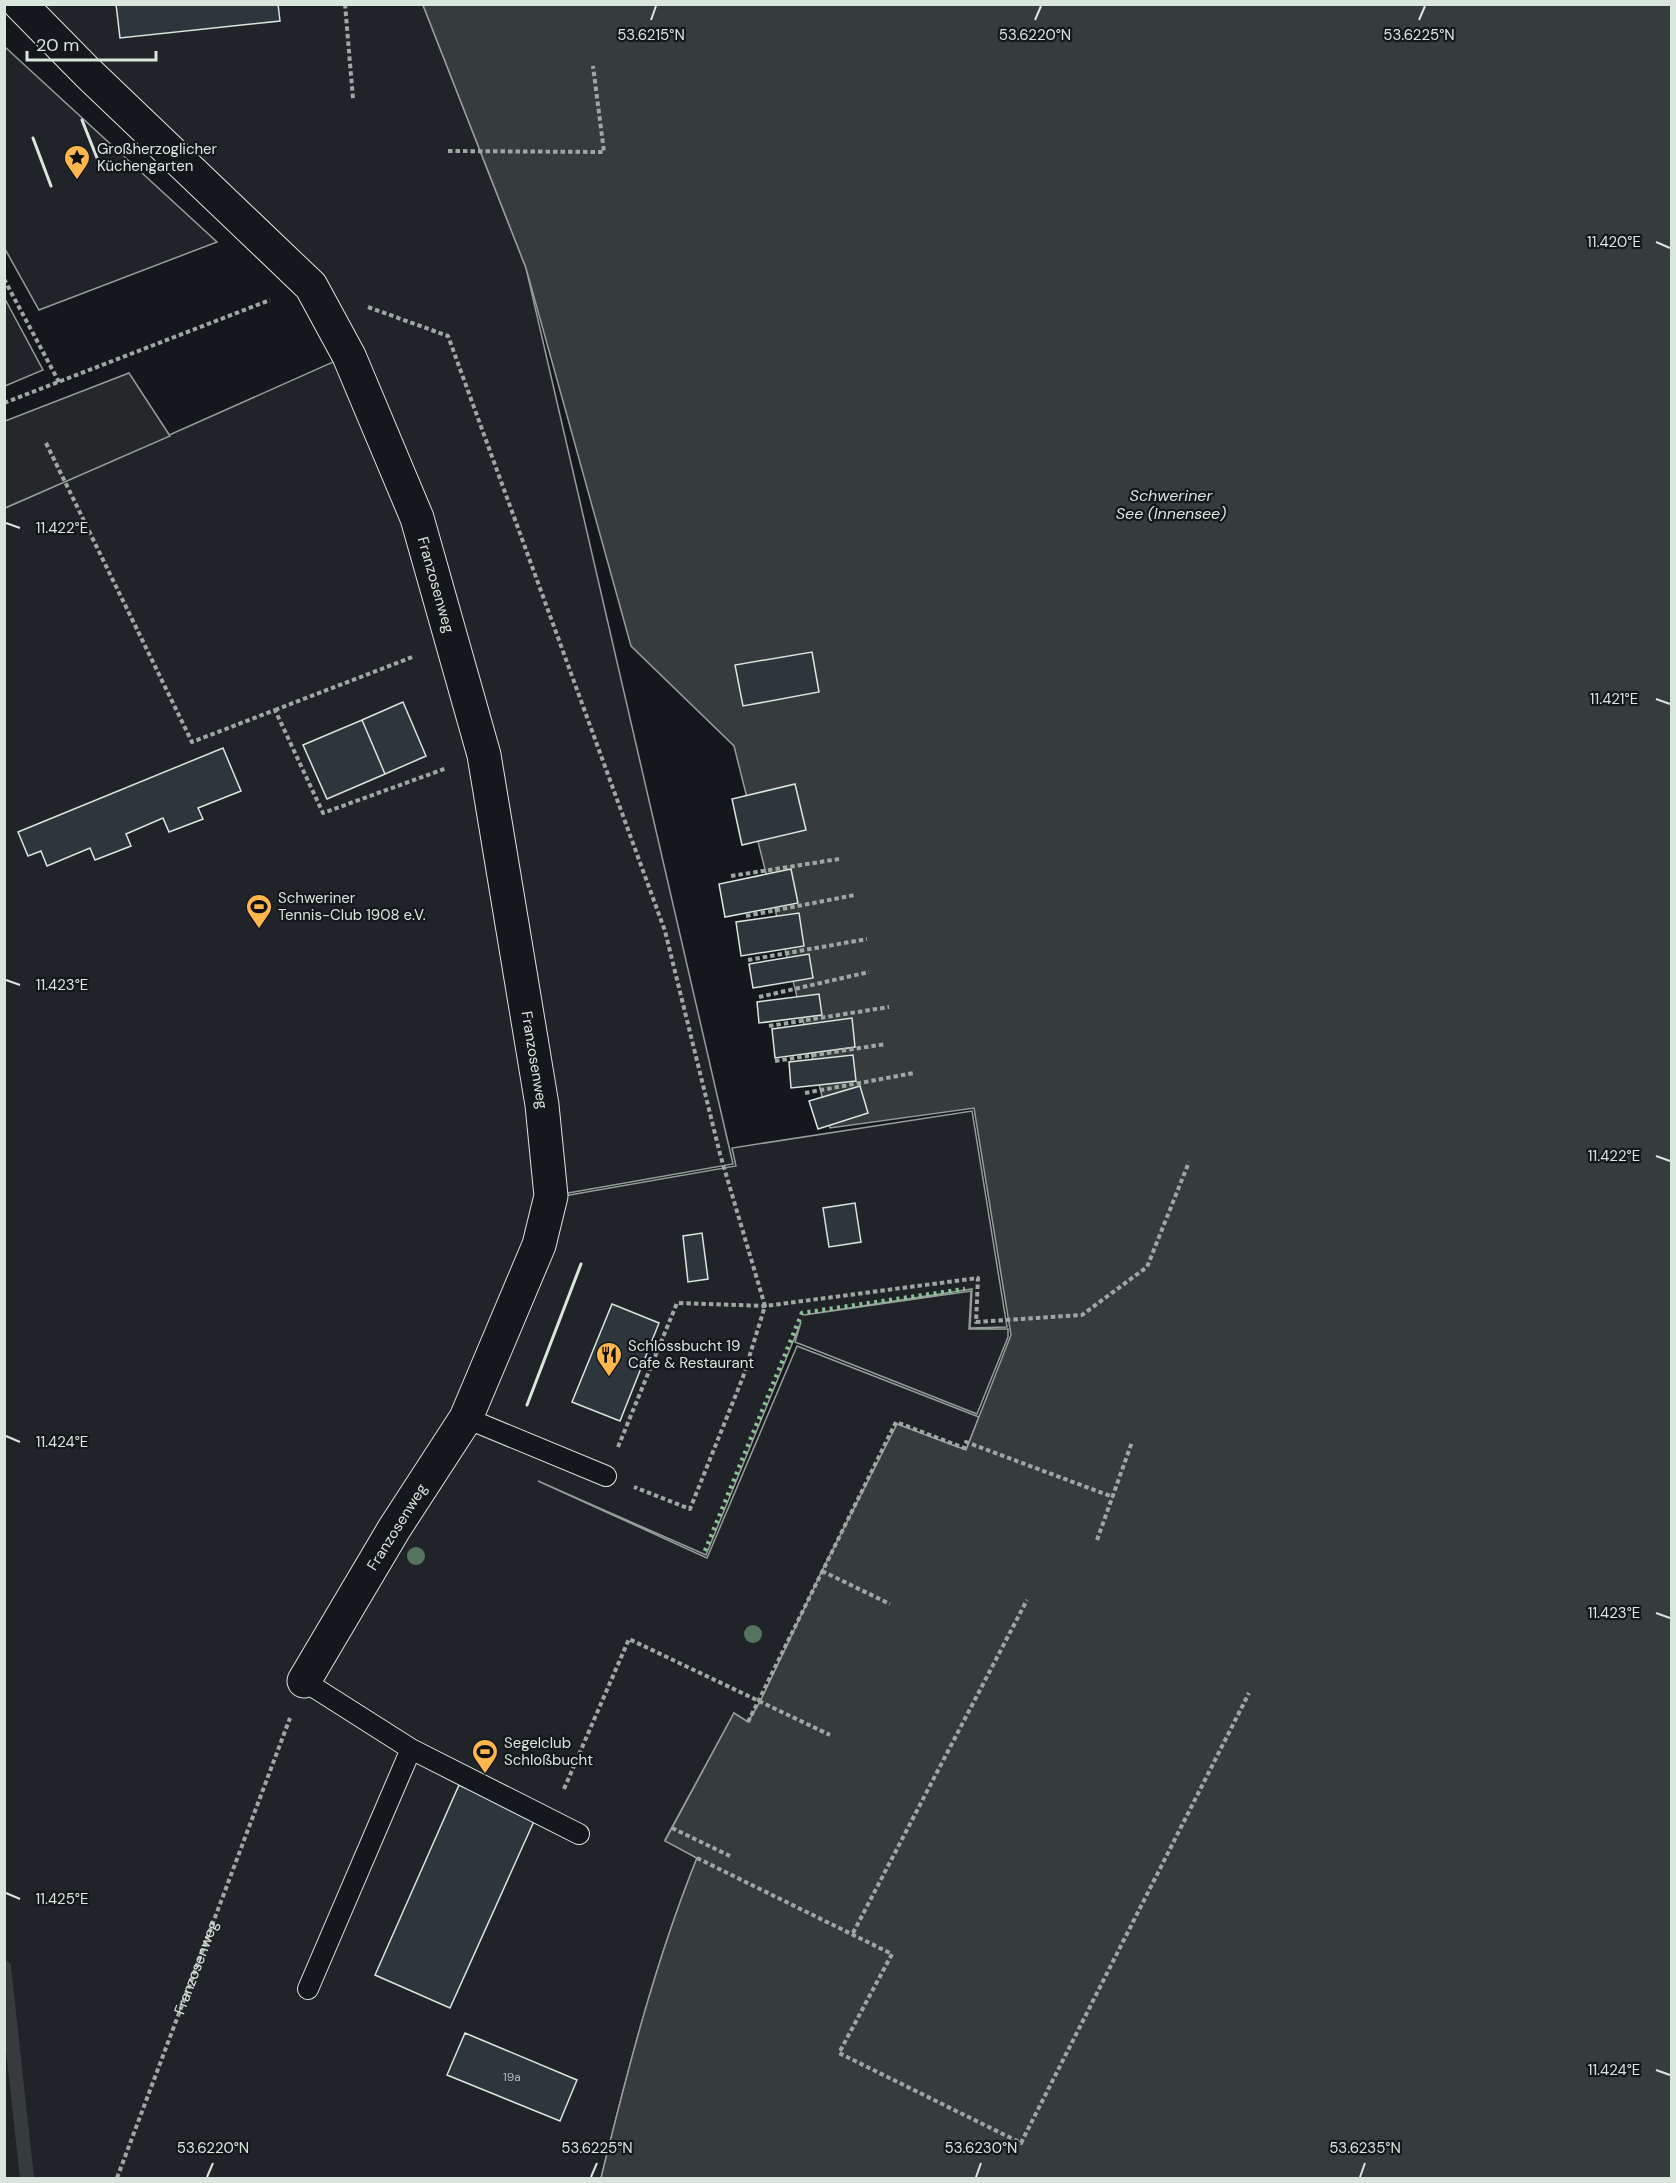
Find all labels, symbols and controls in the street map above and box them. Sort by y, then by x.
scale bar [27,24,156,62]
text: 53.6215°N [617,25,685,45]
text: 53.6220°N [999,25,1071,45]
text: 53.6225°N [1383,25,1455,45]
text: 20 m [36,33,79,57]
place label: Großherzoglicher Küchengarten [97,139,218,176]
place icon: Großherzoglicher Küchengarten [62,143,92,181]
text: 11.420°E [1587,232,1641,252]
water label: Schweriner See (Innensee) [1116,485,1226,524]
text: 11.422°E [36,518,88,538]
street label: Franzosenweg [413,534,459,635]
text: 11.421°E [1590,689,1638,709]
place label: Schweriner Tennis-Club 1908 e.V. [278,888,426,925]
sports icon: Schweriner Tennis-Club 1908 e.V. [244,892,274,930]
text: 11.423°E [36,975,88,995]
street label: Franzosenweg [517,1010,552,1110]
text: 11.422°E [1588,1146,1640,1166]
place label: Schlossbucht 19 Cafe & Restaurant [628,1336,754,1373]
restaurant icon: Schlossbucht 19 Cafe & Restaurant [594,1340,624,1378]
text: 11.424°E [36,1432,88,1452]
street label: Franzosenweg [362,1480,432,1574]
text: 11.423°E [1588,1603,1640,1623]
place label: Segelclub Schloßbucht [504,1733,593,1770]
sports icon: Segelclub Schloßbucht [470,1737,500,1775]
text: 11.425°E [36,1889,88,1909]
street label: Franzosenweg [169,1918,223,2017]
text: 11.424°E [1588,2060,1640,2080]
house number: 19a [503,2069,521,2085]
text: 53.6220°N [177,2138,249,2158]
text: 53.6225°N [561,2138,633,2158]
text: 53.6230°N [945,2138,1017,2158]
text: 53.6235°N [1329,2138,1401,2158]

